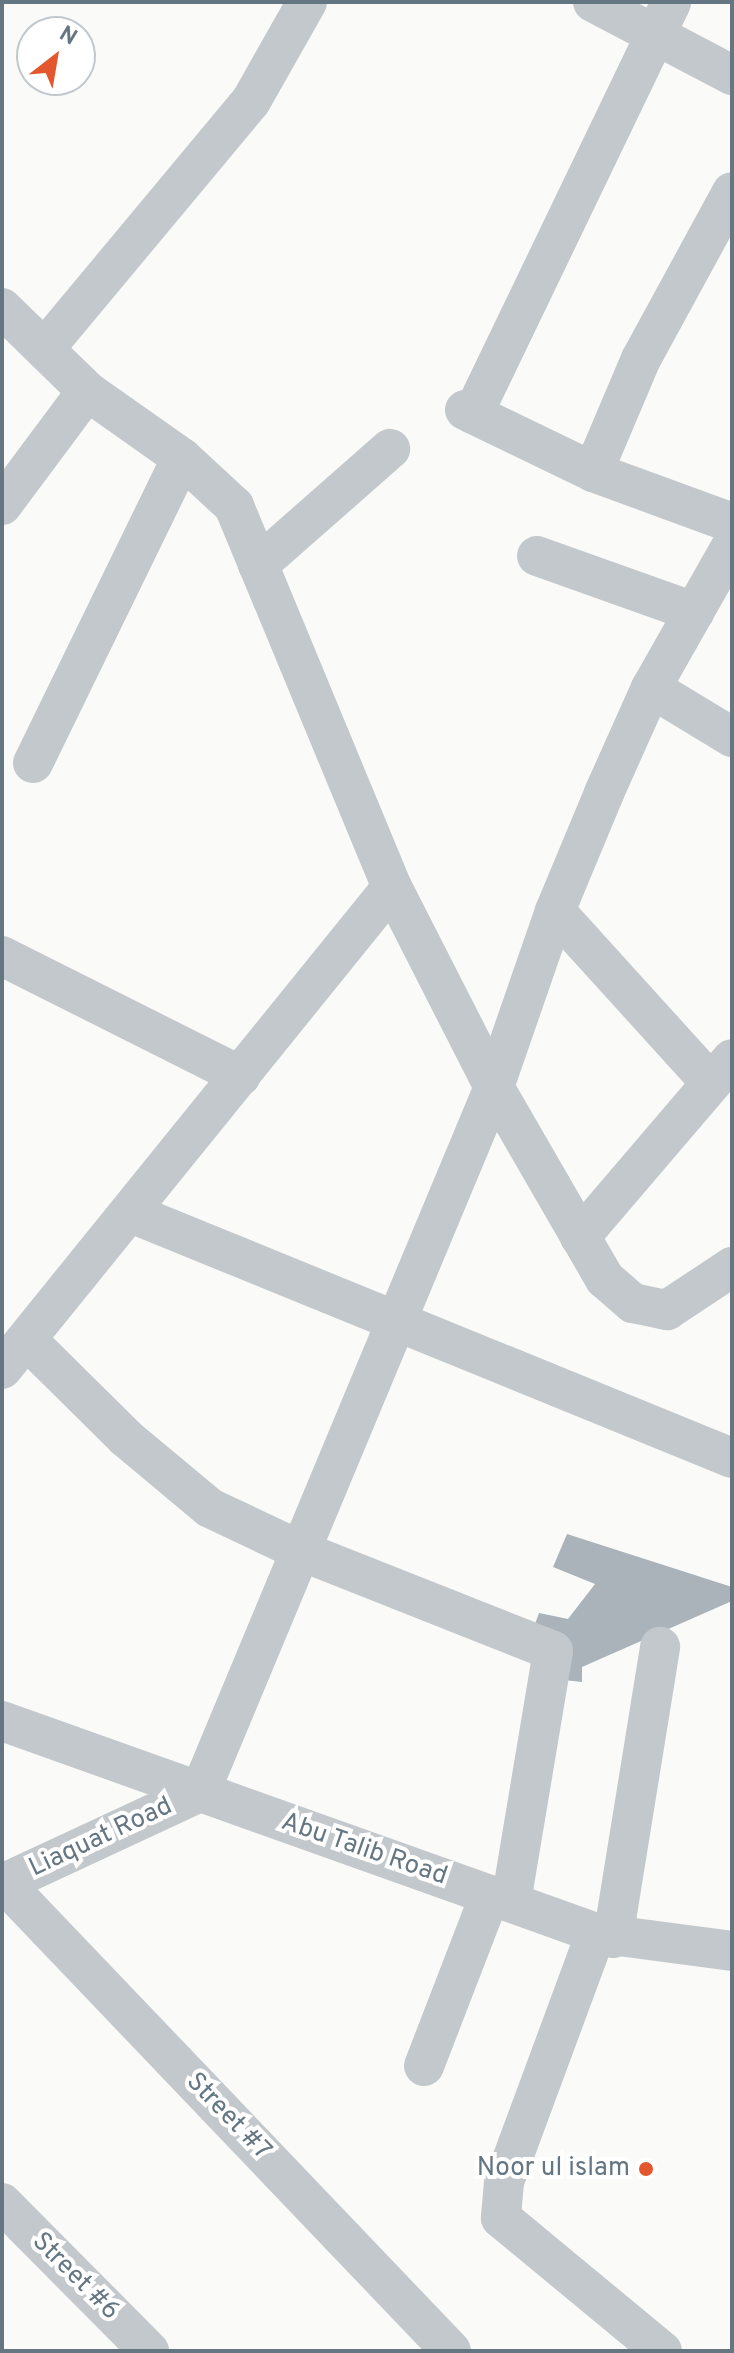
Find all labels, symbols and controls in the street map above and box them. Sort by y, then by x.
north arrow [16,16,96,96]
text: N [54,21,81,52]
street label: Liaquat Road [25,1791,177,1885]
street label: Abu Talib Road [276,1807,452,1893]
street label: Street #7 [179,2067,277,2167]
place label: Noor ul islam [477,2153,630,2185]
marker: Noor ul islam [637,2160,655,2178]
street label: Street #6 [25,2227,125,2327]

